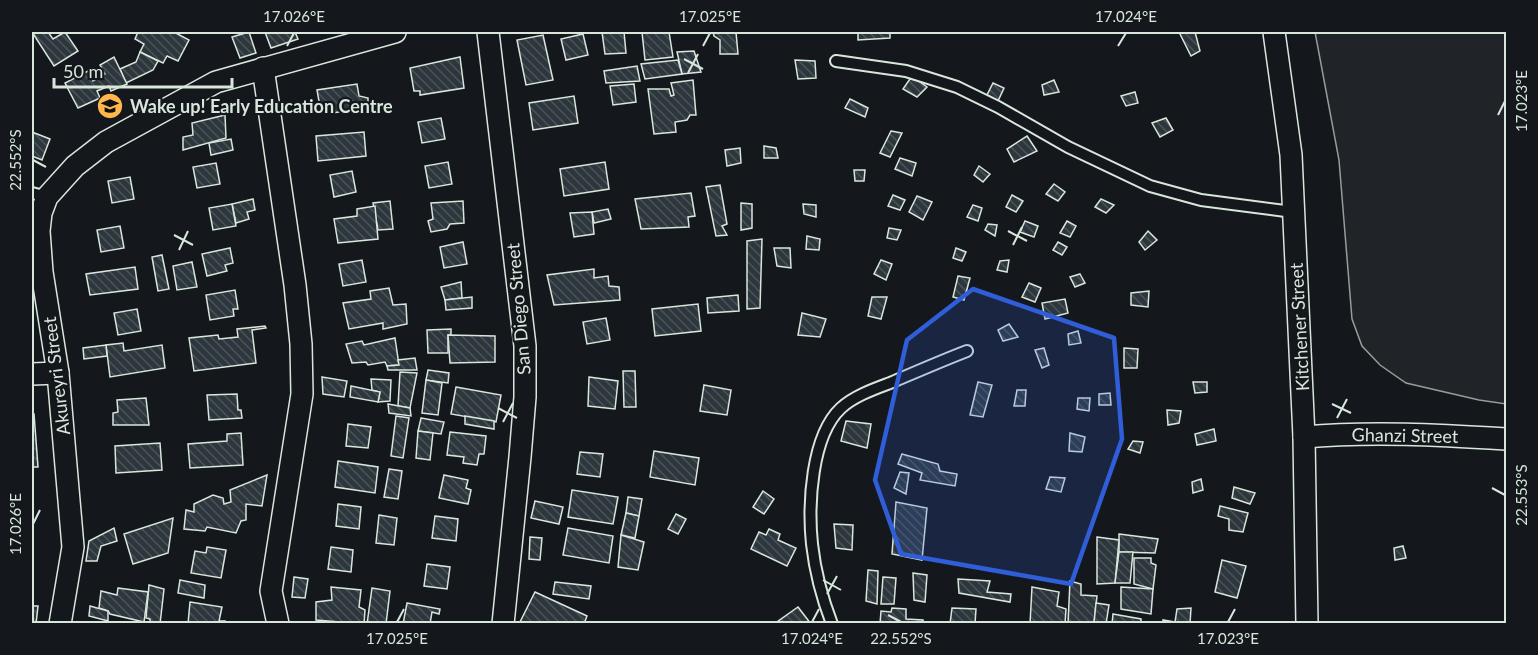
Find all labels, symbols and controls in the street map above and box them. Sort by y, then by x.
text: 17.026°E [263,7,325,25]
text: 17.025°E [679,7,741,25]
text: 17.024°E [1095,7,1157,25]
scale bar [54,51,232,89]
text: 50 m [63,60,103,82]
text: 17.023°E [1512,70,1530,132]
school or university icon: Wake up! Early Education Centre [95,91,125,121]
place label: Wake up! Early Education Centre [130,95,393,117]
text: 22.552°S [6,129,24,191]
street label: San Diego Street [501,242,535,376]
street label: Kitchener Street [1285,262,1313,392]
street label: Akureyri Street [38,315,74,436]
street label: Ghanzi Street [1352,423,1459,447]
text: 22.553°S [1512,464,1530,526]
text: 17.026°E [6,493,24,555]
text: 17.025°E [366,629,428,647]
text: 17.024°E [781,629,843,647]
text: 22.552°S [870,629,932,647]
text: 17.023°E [1197,629,1259,647]

